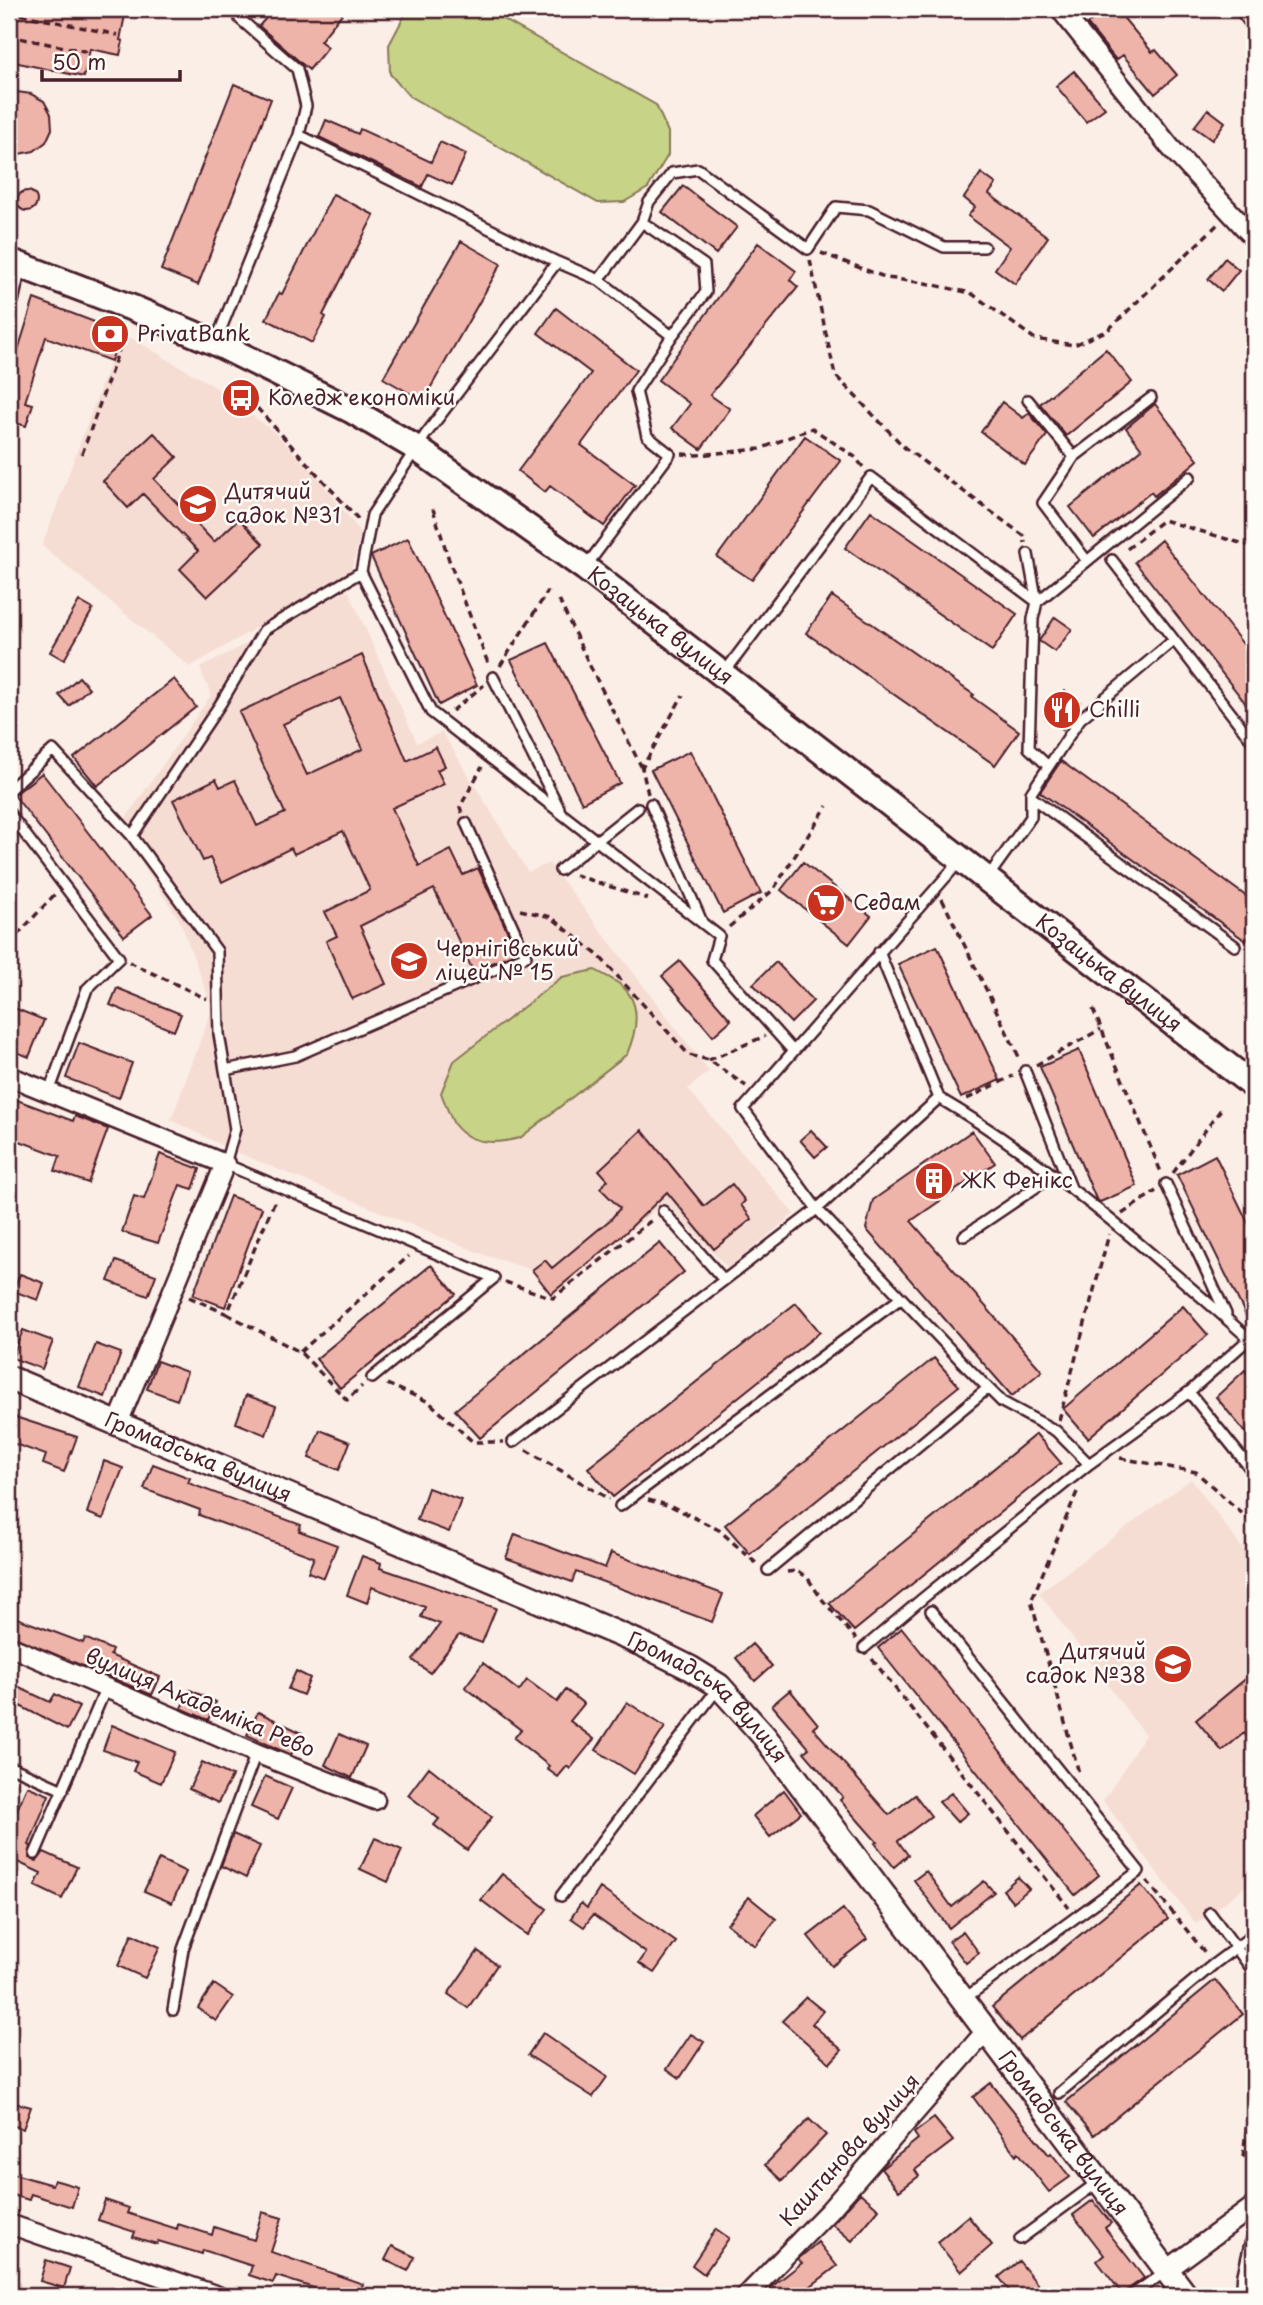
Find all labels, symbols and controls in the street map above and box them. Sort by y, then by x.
scale bar [42,38,180,82]
text: 50 m [52,45,106,77]
bank icon: PrivatBank [89,313,131,355]
place label: PrivatBank [137,316,251,348]
bus stop icon: Коледж економіки [220,377,262,419]
place label: Коледж економіки [268,380,455,412]
place label: Дитячий садок №31 [224,474,341,530]
school or university icon: Дитячий садок №31 [177,483,219,525]
street label: Козацька вулиця [581,558,741,692]
restaurant icon: Chilli [1041,689,1083,731]
place label: Chilli [1089,692,1140,724]
supermarket icon: Седам [805,882,847,924]
place label: Седам [853,885,921,917]
street label: Козацька вулиця [1030,905,1190,1039]
place label: Чернігівський ліцей № 15 [435,931,579,987]
school or university icon: Чернігівський ліцей № 15 [388,940,430,982]
building icon: ЖК Фенікс [913,1160,955,1202]
place label: ЖК Фенікс [961,1163,1073,1195]
street label: Громадська вулиця [100,1402,297,1509]
street label: Громадська вулиця [623,1622,797,1769]
place label: Дитячий садок №38 [1025,1634,1146,1690]
street label: вулиця Академіка Рево [81,1638,321,1764]
school or university icon: Дитячий садок №38 [1152,1643,1194,1685]
street label: Громадська вулиця [992,2042,1138,2222]
street label: Каштанова вулиця [771,2065,926,2232]

